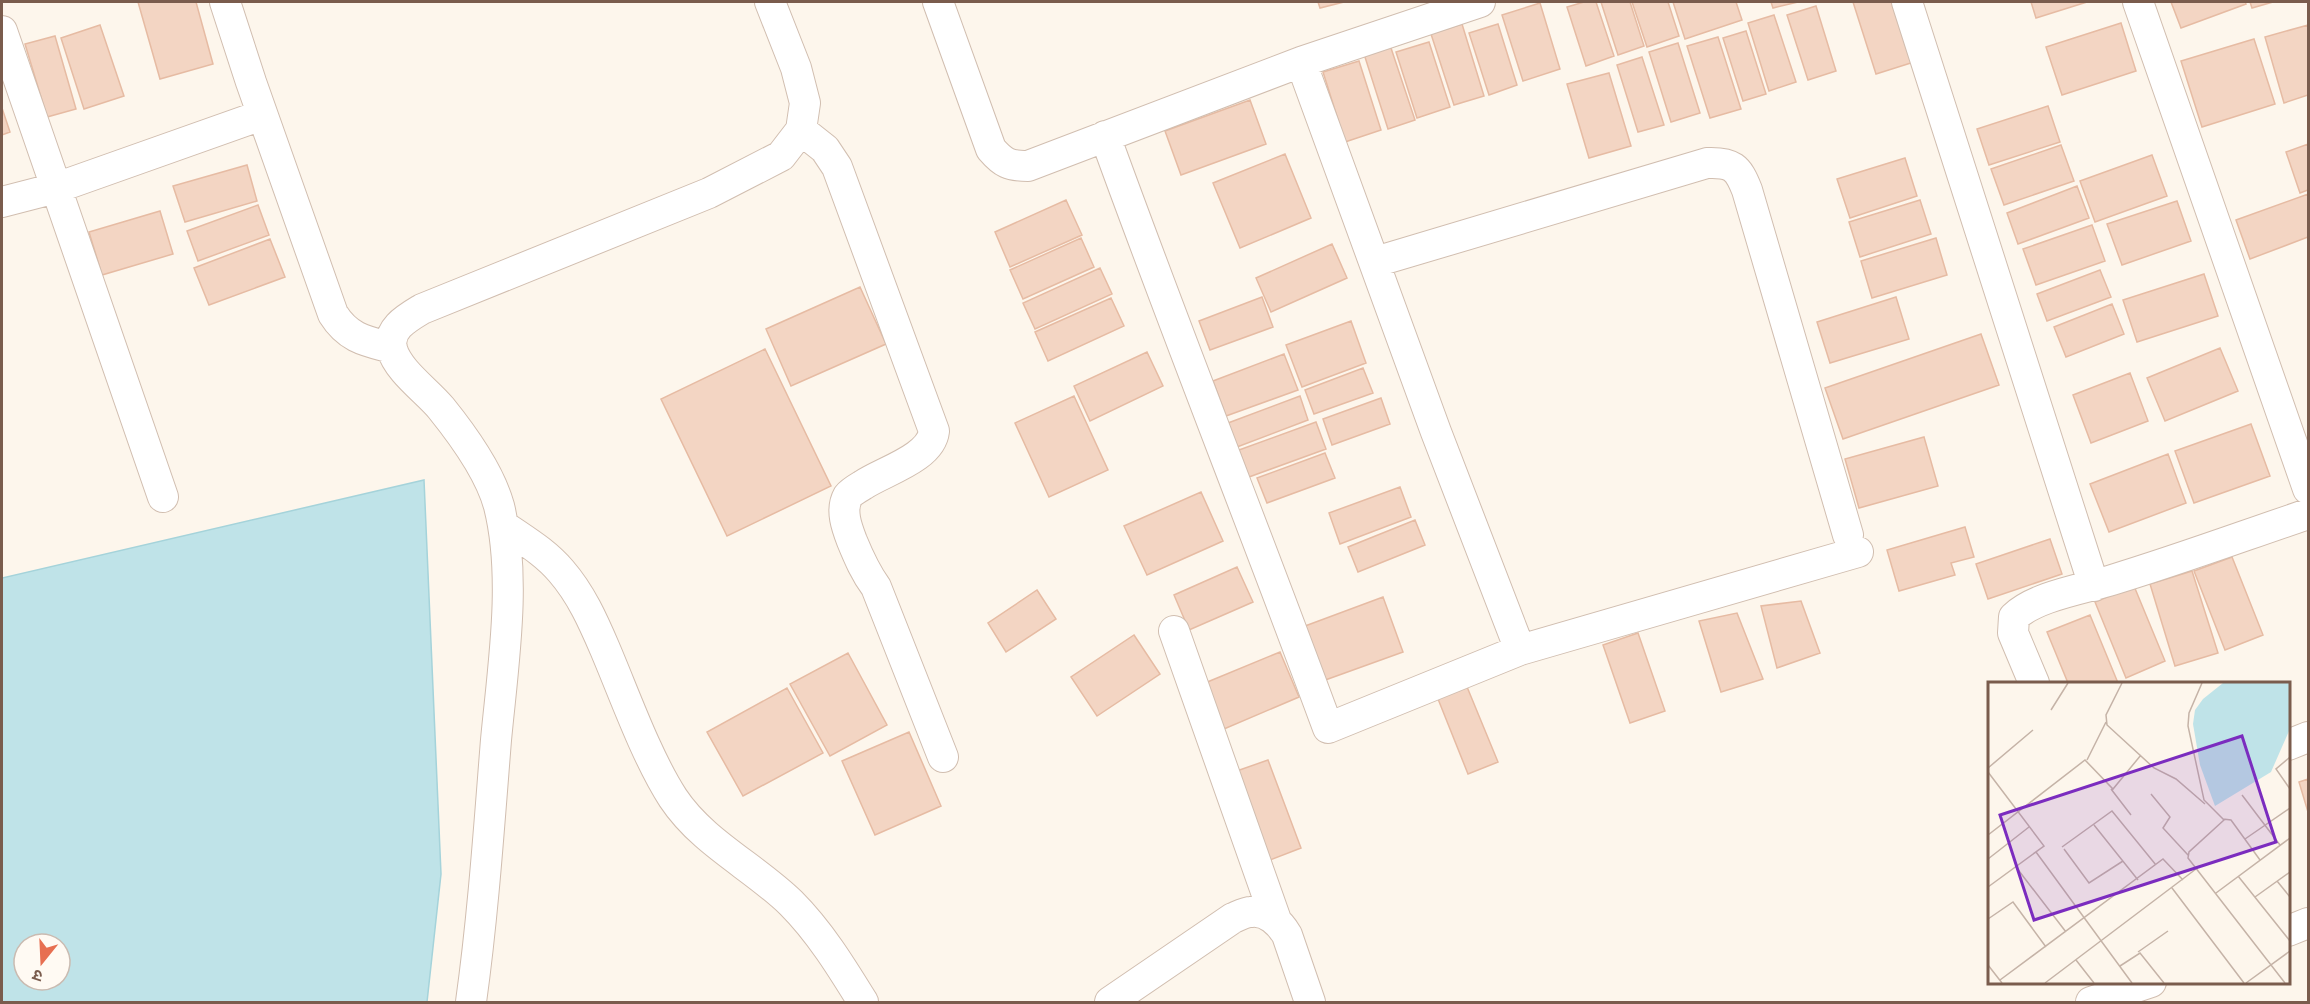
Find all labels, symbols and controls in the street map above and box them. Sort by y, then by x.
inset map [1988,682,2289,983]
north arrow [12,932,72,992]
text: उ [29,965,45,987]

